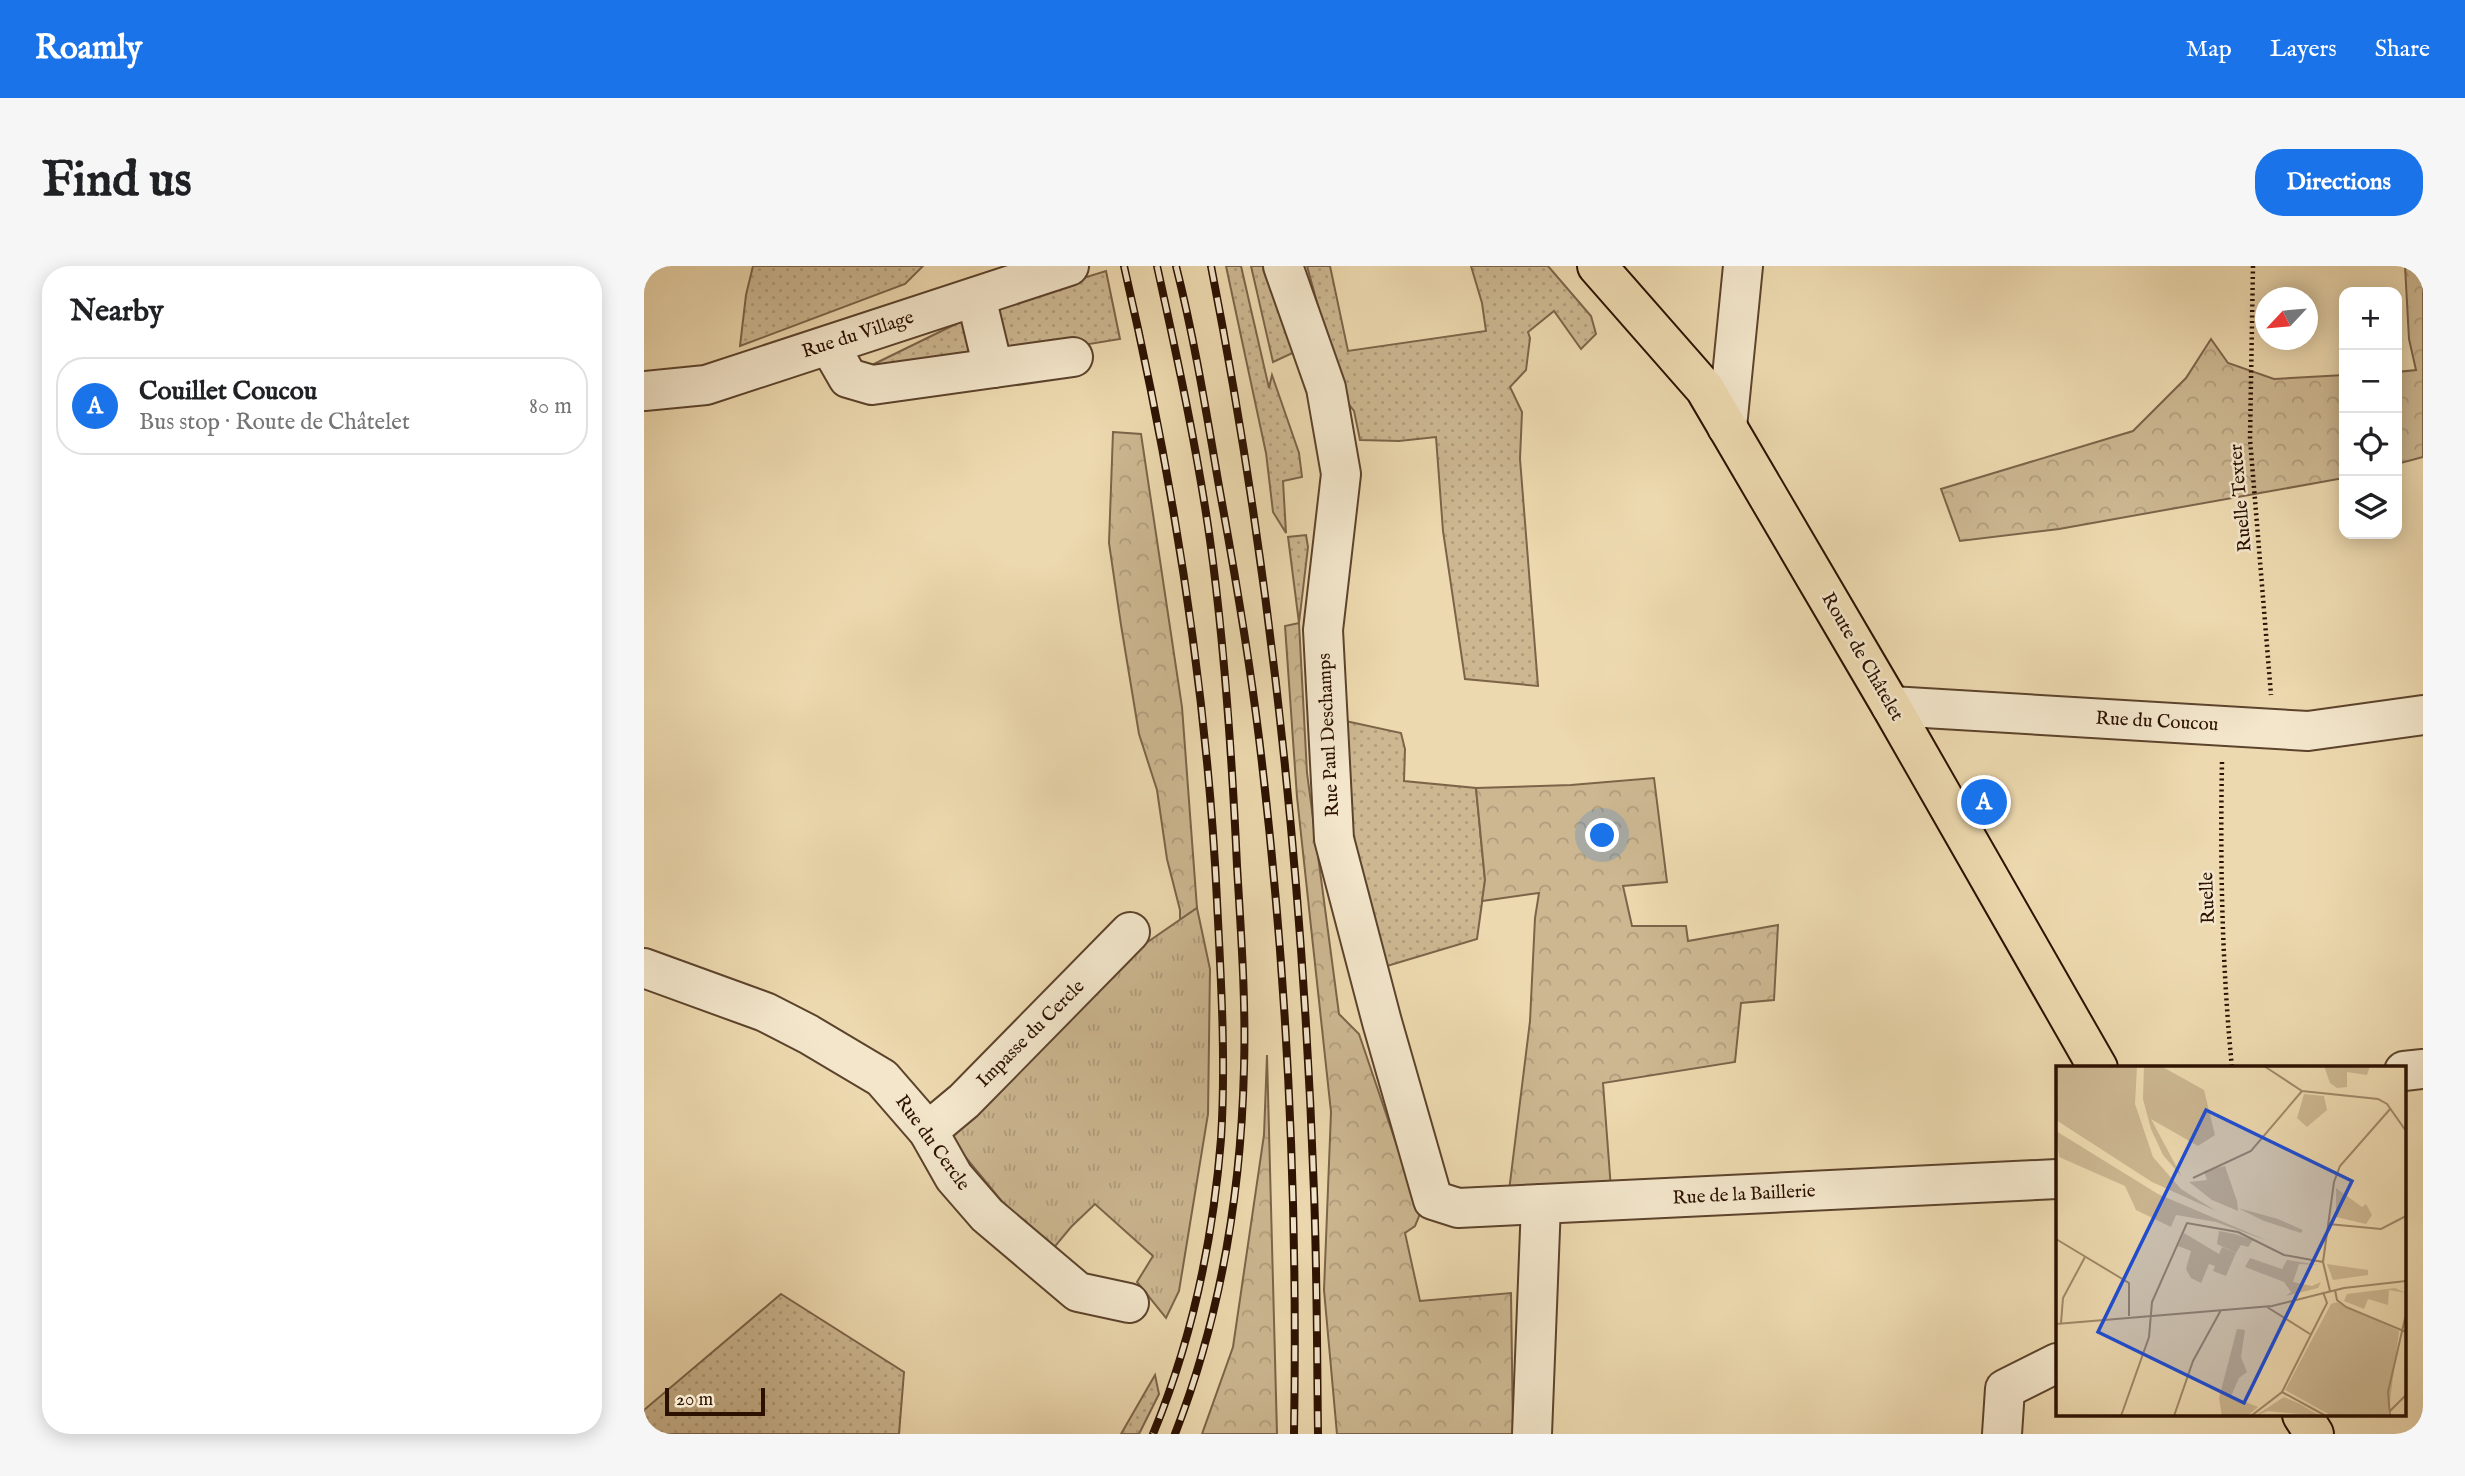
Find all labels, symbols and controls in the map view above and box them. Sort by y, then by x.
text: Roamly [35,28,142,70]
text: Map [2186,34,2232,65]
text: Layers [2270,34,2337,65]
text: Share [2375,34,2430,65]
button: Directions [2255,149,2423,216]
text: Find us [42,151,192,213]
north arrow [2255,287,2318,350]
map controls [2339,287,2402,539]
button: + [2339,287,2402,350]
text: Nearby [70,293,163,331]
street label: Rue du Village [799,306,917,364]
button: − [2339,350,2402,413]
text: Couillet Coucou [139,375,317,408]
text: A [87,392,103,421]
text: 80 m [529,392,572,421]
text: Bus stop · Route de Châtelet [139,408,410,437]
button: locate [2339,413,2402,476]
street label: Ruelle Texter [2224,443,2258,553]
button: layers [2339,476,2402,539]
street label: Route de Châtelet [1816,589,1909,726]
street label: Rue Paul Deschamps [1313,652,1345,818]
street label: Rue du Coucou [2095,707,2219,737]
pin: A [1961,776,2007,828]
your location [1585,818,1619,852]
street label: Ruelle [2195,871,2221,924]
street label: Impasse du Cercle [972,975,1090,1093]
inset map [2056,1066,2406,1416]
street label: Rue du Cercle [889,1090,975,1196]
street label: Rue de la Baillerie [1672,1179,1816,1211]
scale bar [665,1385,765,1417]
text: 20 m [676,1388,713,1412]

